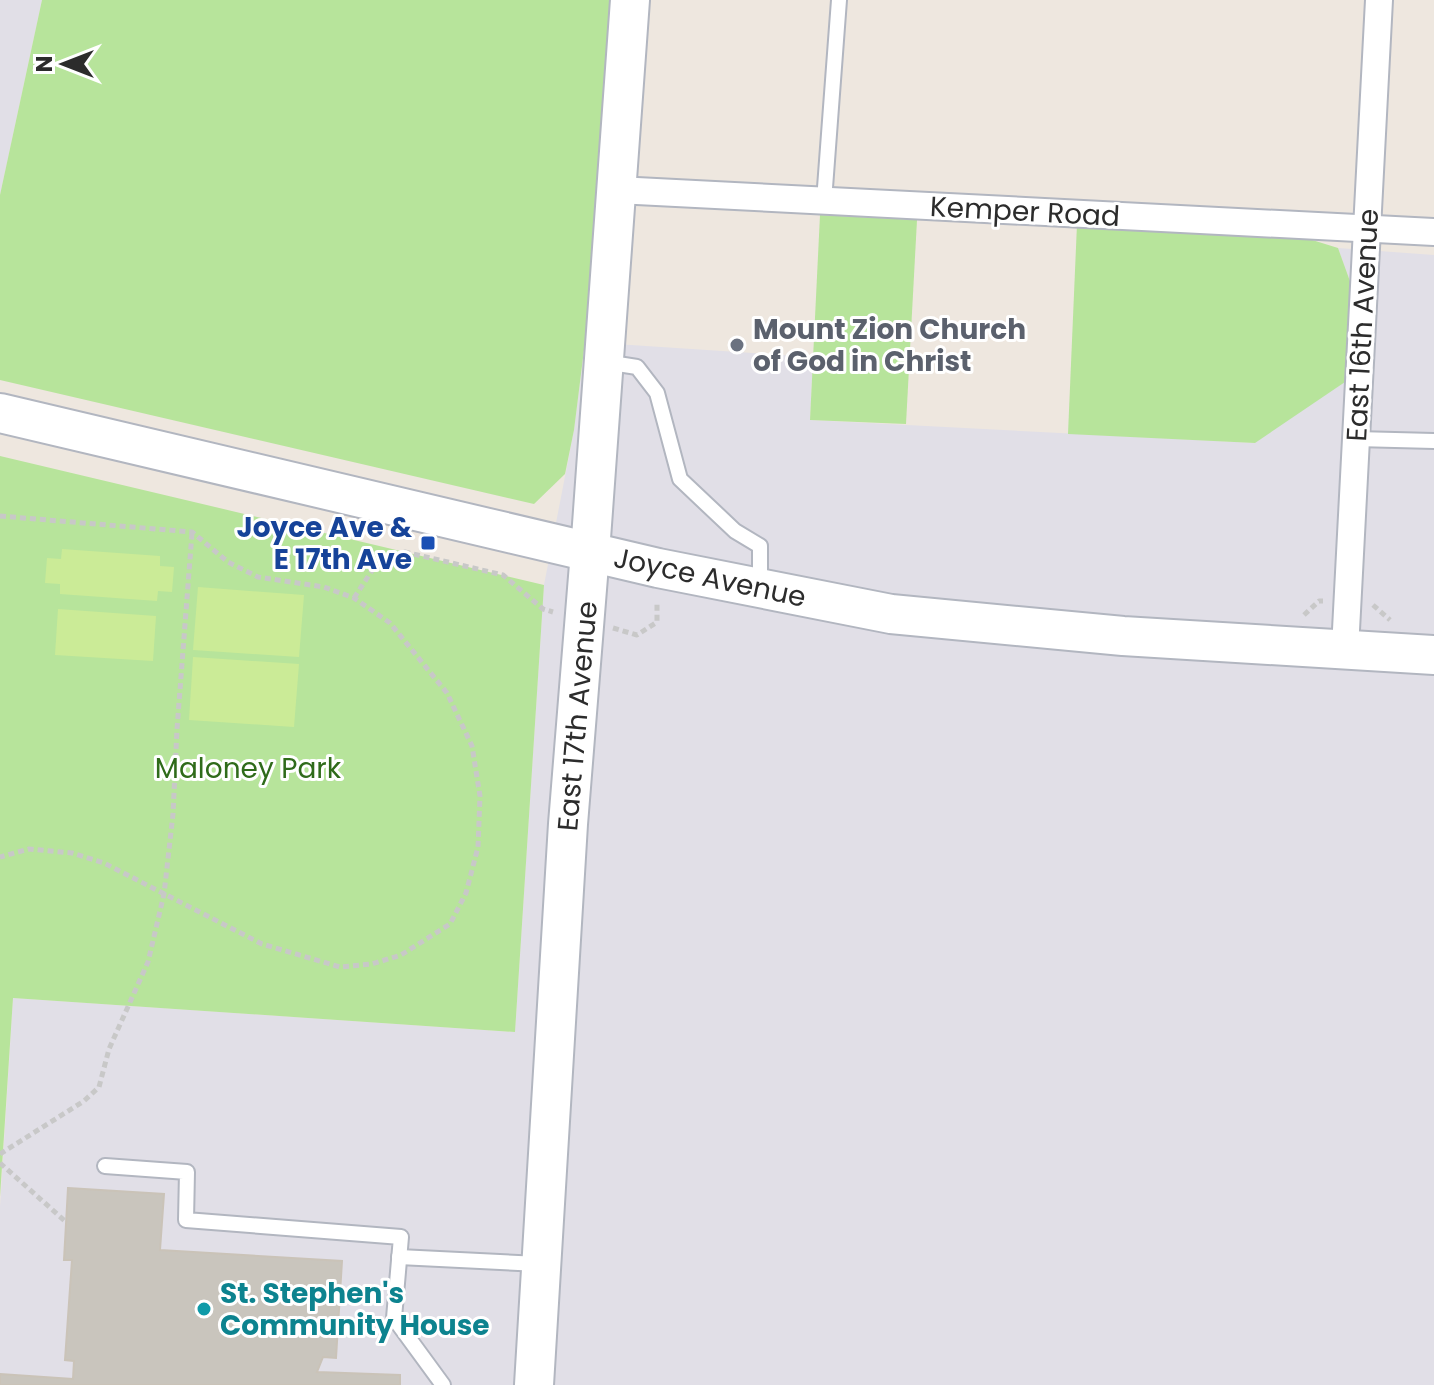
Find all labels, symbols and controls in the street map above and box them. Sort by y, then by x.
north arrow [24,24,104,104]
text: N [29,56,60,72]
street label: Kemper Road [929,187,1121,236]
street label: East 16th Avenue [1337,208,1388,442]
place label: Mount Zion Church of God in Christ [753,310,1026,381]
marker: Mount Zion Church of God in Christ [728,336,746,354]
place label: Joyce Ave & E 17th Ave [236,508,413,579]
marker: Joyce Ave & E 17th Ave [419,534,437,552]
street label: Joyce Avenue [610,538,810,617]
street label: East 17th Avenue [548,600,607,833]
park label: Maloney Park [155,749,342,788]
place label: St. Stephen's Community House [220,1274,490,1345]
marker: St. Stephen's Community House [195,1300,213,1318]

